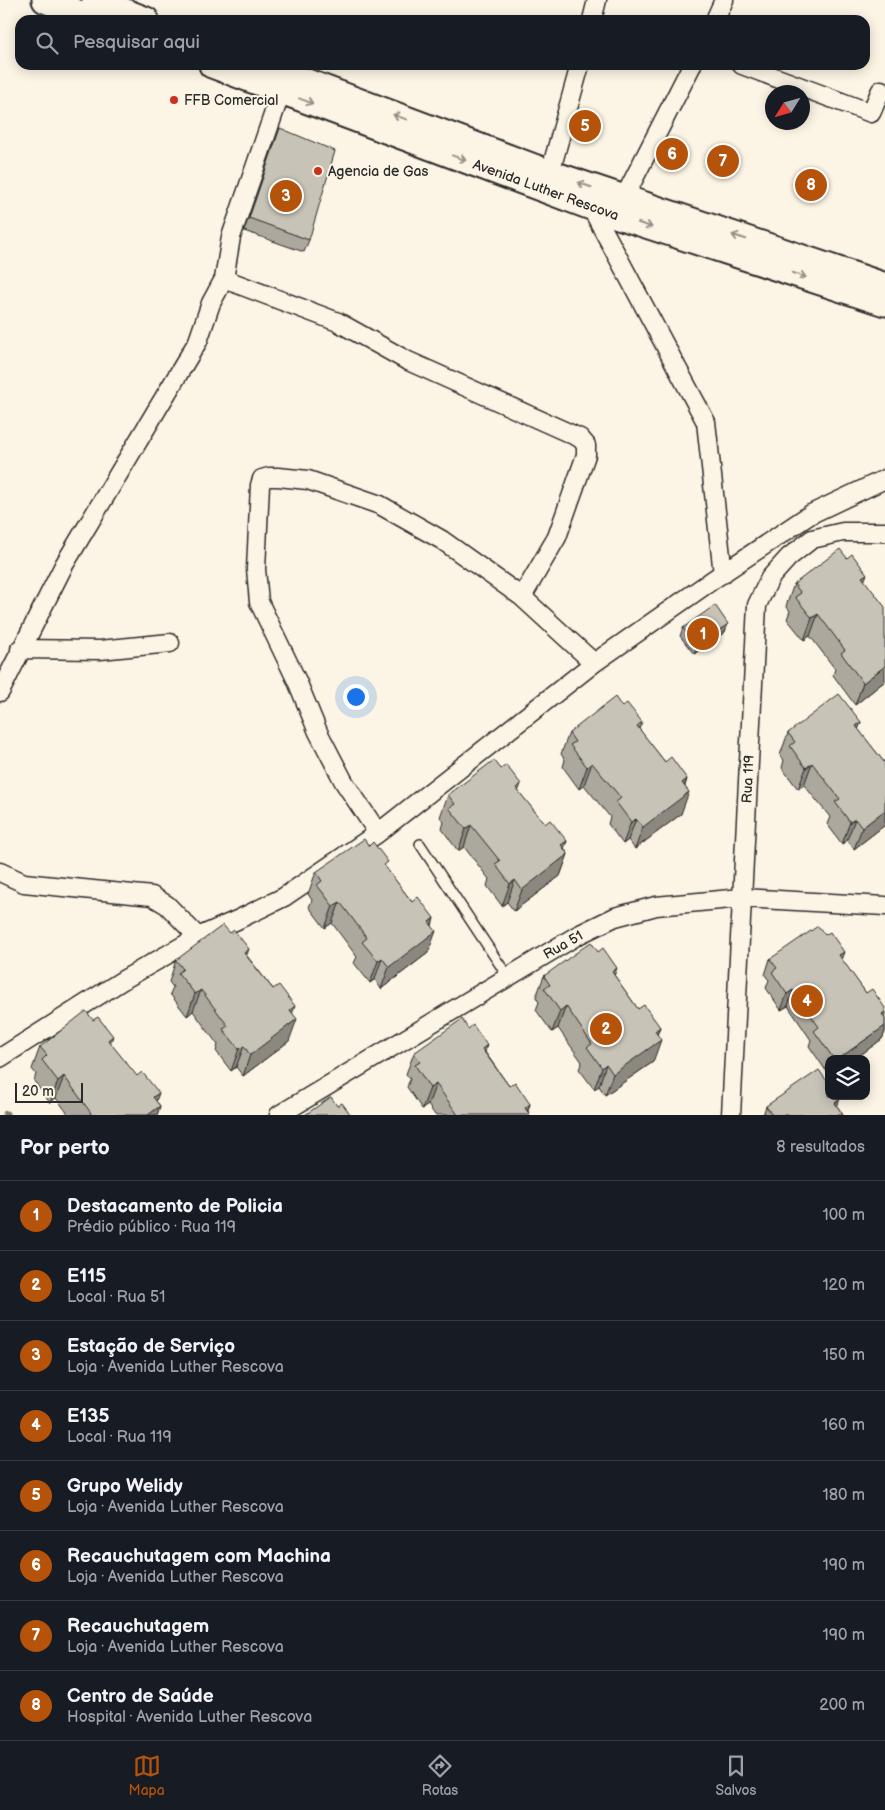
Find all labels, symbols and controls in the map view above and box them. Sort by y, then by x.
search box [15,15,870,70]
icon: search [33,29,61,57]
text: Pesquisar aqui [73,31,200,54]
north arrow [765,85,810,130]
place label: FFB Comercial [184,92,278,109]
marker: FFB Comercial [168,94,180,106]
one-way arrow [298,97,314,106]
pin: 5 [569,107,601,145]
one-way arrow [392,112,408,121]
pin: 6 [656,135,688,173]
pin: 7 [707,142,739,180]
one-way arrow [451,154,466,163]
street label: Avenida Luther Rescova [471,156,621,224]
place label: Agencia de Gas [328,163,429,180]
marker: Agencia de Gas [312,165,324,177]
pin: 8 [795,166,827,204]
pin: 3 [270,177,302,215]
one-way arrow [578,180,593,189]
one-way arrow [636,221,652,230]
one-way arrow [731,231,747,241]
one-way arrow [791,271,807,281]
pin: 1 [687,615,719,653]
your location [343,684,369,710]
street label: Rua 119 [738,754,758,804]
street label: Rua 51 [540,927,586,963]
pin: 4 [791,982,823,1020]
pin: 2 [590,1010,622,1048]
map controls [825,1055,870,1100]
button: layers [825,1055,870,1100]
scale bar [15,1080,82,1103]
text: 20 m [22,1083,54,1100]
text: Por perto [20,1135,110,1160]
text: 8 resultados [776,1138,865,1157]
text: Destacamento de Policia [67,1195,283,1218]
text: 1 [33,1206,39,1225]
text: 100 m [822,1206,865,1225]
text: Prédio público · Rua 119 [67,1218,236,1237]
text: E115 [67,1265,106,1288]
text: 2 [31,1276,41,1295]
text: 120 m [822,1276,865,1295]
text: Local · Rua 51 [67,1288,165,1307]
text: Estação de Serviço [67,1335,235,1358]
text: 3 [31,1346,41,1365]
text: 150 m [823,1346,865,1365]
text: Loja · Avenida Luther Rescova [67,1358,284,1377]
text: E135 [67,1405,109,1428]
text: 4 [31,1416,41,1435]
text: 160 m [822,1416,865,1435]
text: Local · Rua 119 [67,1428,172,1447]
text: Grupo Welidy [67,1475,183,1498]
text: 5 [31,1486,41,1505]
text: 180 m [823,1486,865,1505]
text: Loja · Avenida Luther Rescova [67,1498,284,1517]
text: Recauchutagem com Machina [67,1545,331,1568]
text: 6 [31,1556,41,1575]
text: 190 m [823,1556,865,1575]
text: Loja · Avenida Luther Rescova [67,1568,284,1587]
text: Recauchutagem [67,1615,209,1638]
text: 7 [32,1626,40,1645]
text: 190 m [823,1626,865,1645]
text: Loja · Avenida Luther Rescova [67,1638,284,1657]
text: Centro de Saúde [67,1685,214,1708]
text: 8 [31,1696,41,1715]
text: 200 m [819,1696,865,1715]
text: Hospital · Avenida Luther Rescova [67,1708,312,1727]
tab: Mapa [129,1752,165,1799]
tab: Rotas [422,1752,458,1799]
tab: Salvos [715,1752,756,1799]

